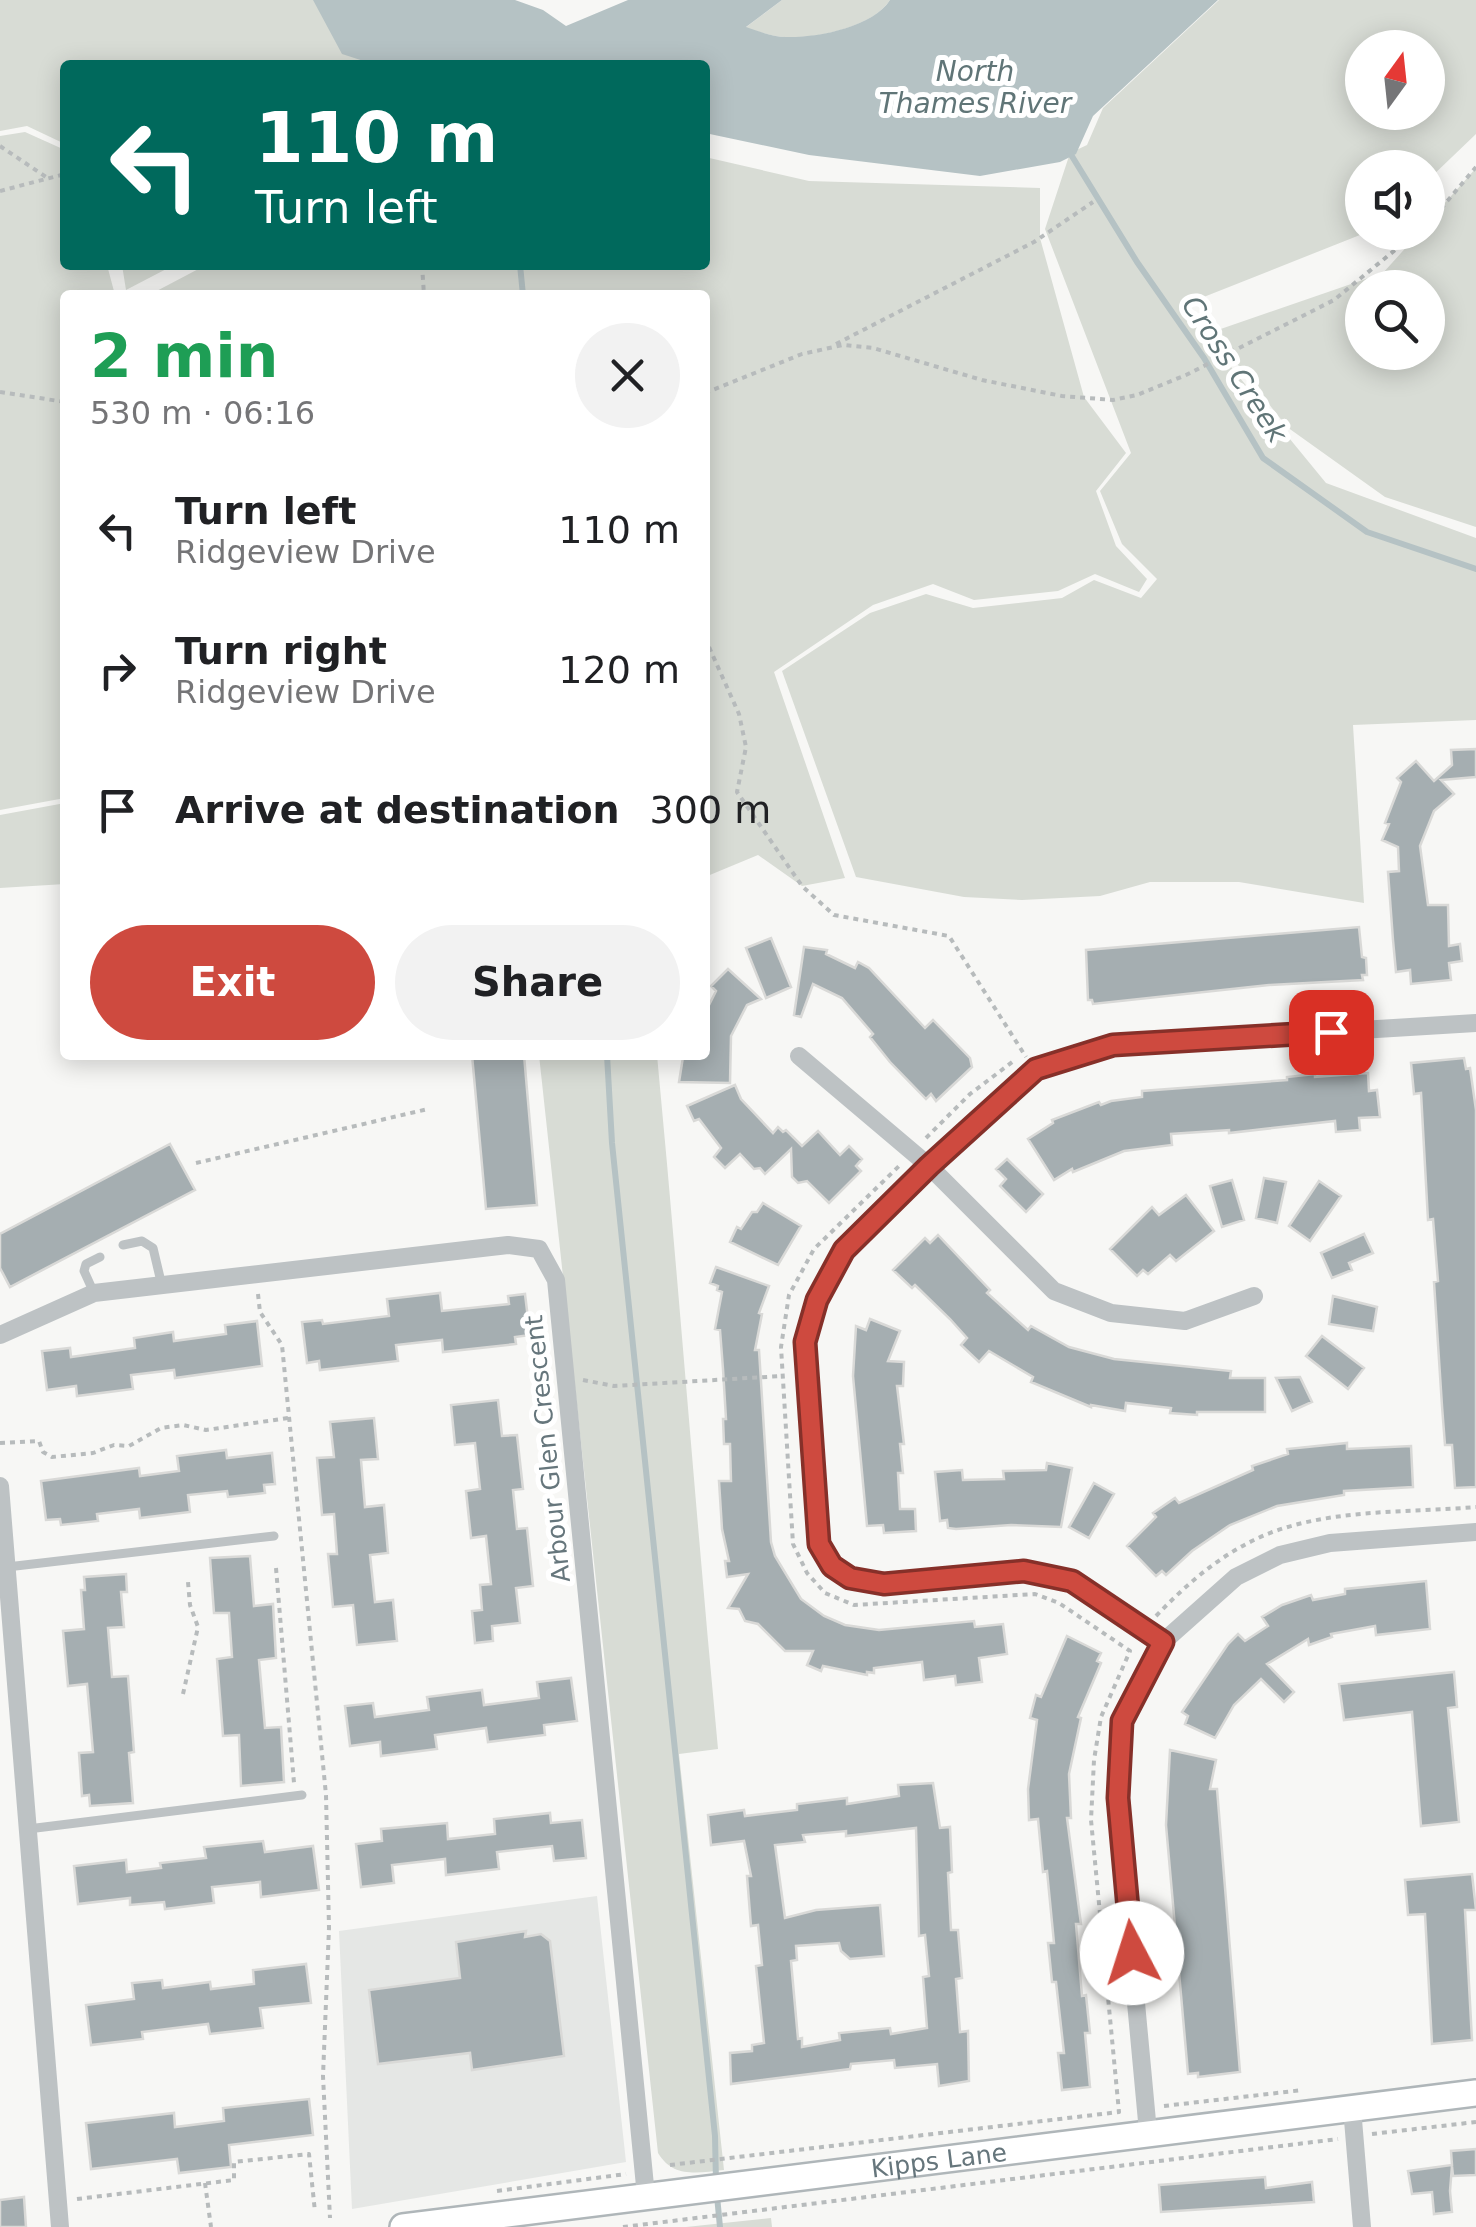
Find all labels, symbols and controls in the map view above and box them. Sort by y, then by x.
north arrow [1345,30,1445,130]
map controls [1345,30,1445,370]
water label: North Thames River [879,55,1073,120]
text: 110 m [255,97,498,179]
icon: left [90,100,220,230]
button: sound [1345,150,1445,250]
text: Turn left [255,181,438,234]
button: search [1345,270,1445,370]
water label: Cross Creek [1175,290,1295,450]
text: 2 min [90,321,278,391]
button: close [575,323,680,428]
text: 530 m · 06:16 [90,394,315,432]
text: Turn left [175,489,356,533]
icon: left [90,503,145,558]
text: 110 m [558,508,680,552]
text: Ridgeview Drive [175,533,436,571]
text: Turn right [175,629,387,673]
icon: right [90,643,145,698]
text: 120 m [558,648,680,692]
text: Ridgeview Drive [175,673,436,711]
icon: arrive [90,783,145,838]
text: Arrive at destination [175,788,620,832]
text: 300 m [650,788,771,832]
button: Exit [90,925,375,1040]
button: Share [395,925,680,1040]
pin [1289,990,1374,1075]
icon: arrive [1304,1005,1359,1060]
street label: Arbour Glen Crescent [519,1314,576,1584]
position arrow [1080,1901,1184,2005]
street label: Kipps Lane [869,2138,1008,2183]

